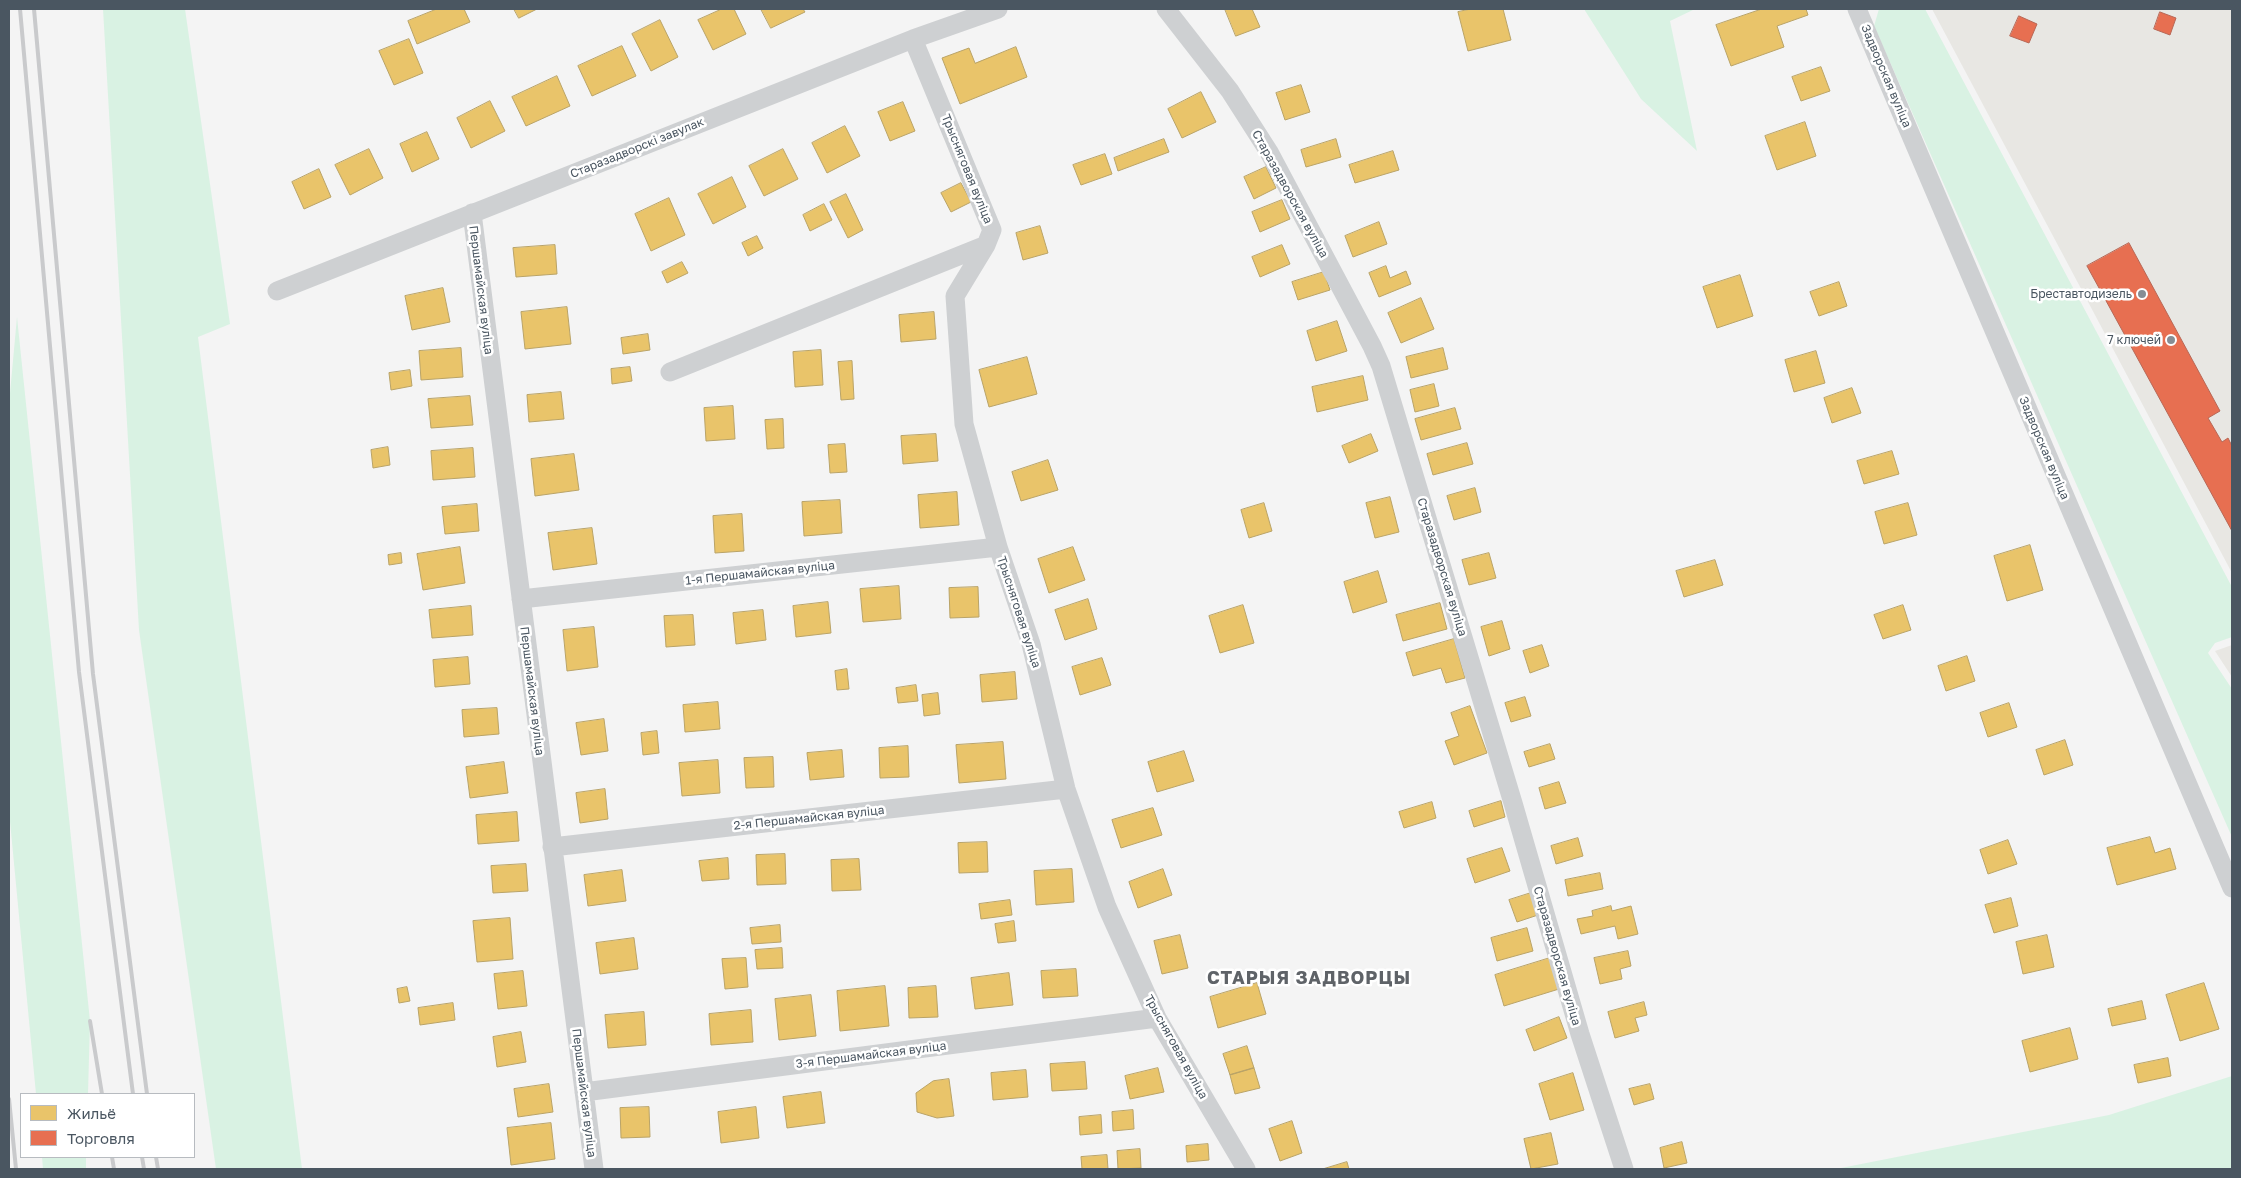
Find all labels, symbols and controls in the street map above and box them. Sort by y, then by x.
street label: Задворская вуліца [1858,22,1914,130]
street label: Трысняговая вуліца [938,112,996,226]
street label: Старазадворскі завулак [568,115,706,181]
street label: Старазадворская вуліца [1249,128,1331,260]
street label: Першамайская вуліца [466,225,496,355]
place label: Бреставтодизель [2030,287,2132,301]
marker: Бреставтодизель [2136,288,2148,300]
place label: 7 ключей [2107,333,2161,347]
marker: 7 ключей [2165,334,2177,346]
street label: Задворская вуліца [2016,394,2072,502]
street label: Старазадворская вуліца [1414,496,1470,638]
street label: Трысняговая вуліца [994,554,1044,670]
street label: 1-я Першамайская вуліца [684,558,836,588]
street label: Першамайская вуліца [517,626,547,756]
street label: 2-я Першамайская вуліца [733,803,885,833]
street label: Старазадворская вуліца [1530,885,1584,1027]
district label: СТАРЫЯ ЗАДВОРЦЫ [1205,967,1413,989]
street label: Трысняговая вуліца [1141,992,1211,1102]
street label: Першамайская вуліца [569,1028,599,1158]
street label: 3-я Першамайская вуліца [795,1039,947,1071]
legend [20,1093,195,1158]
text: Жильё [67,1104,116,1122]
text: Торговля [67,1129,135,1147]

